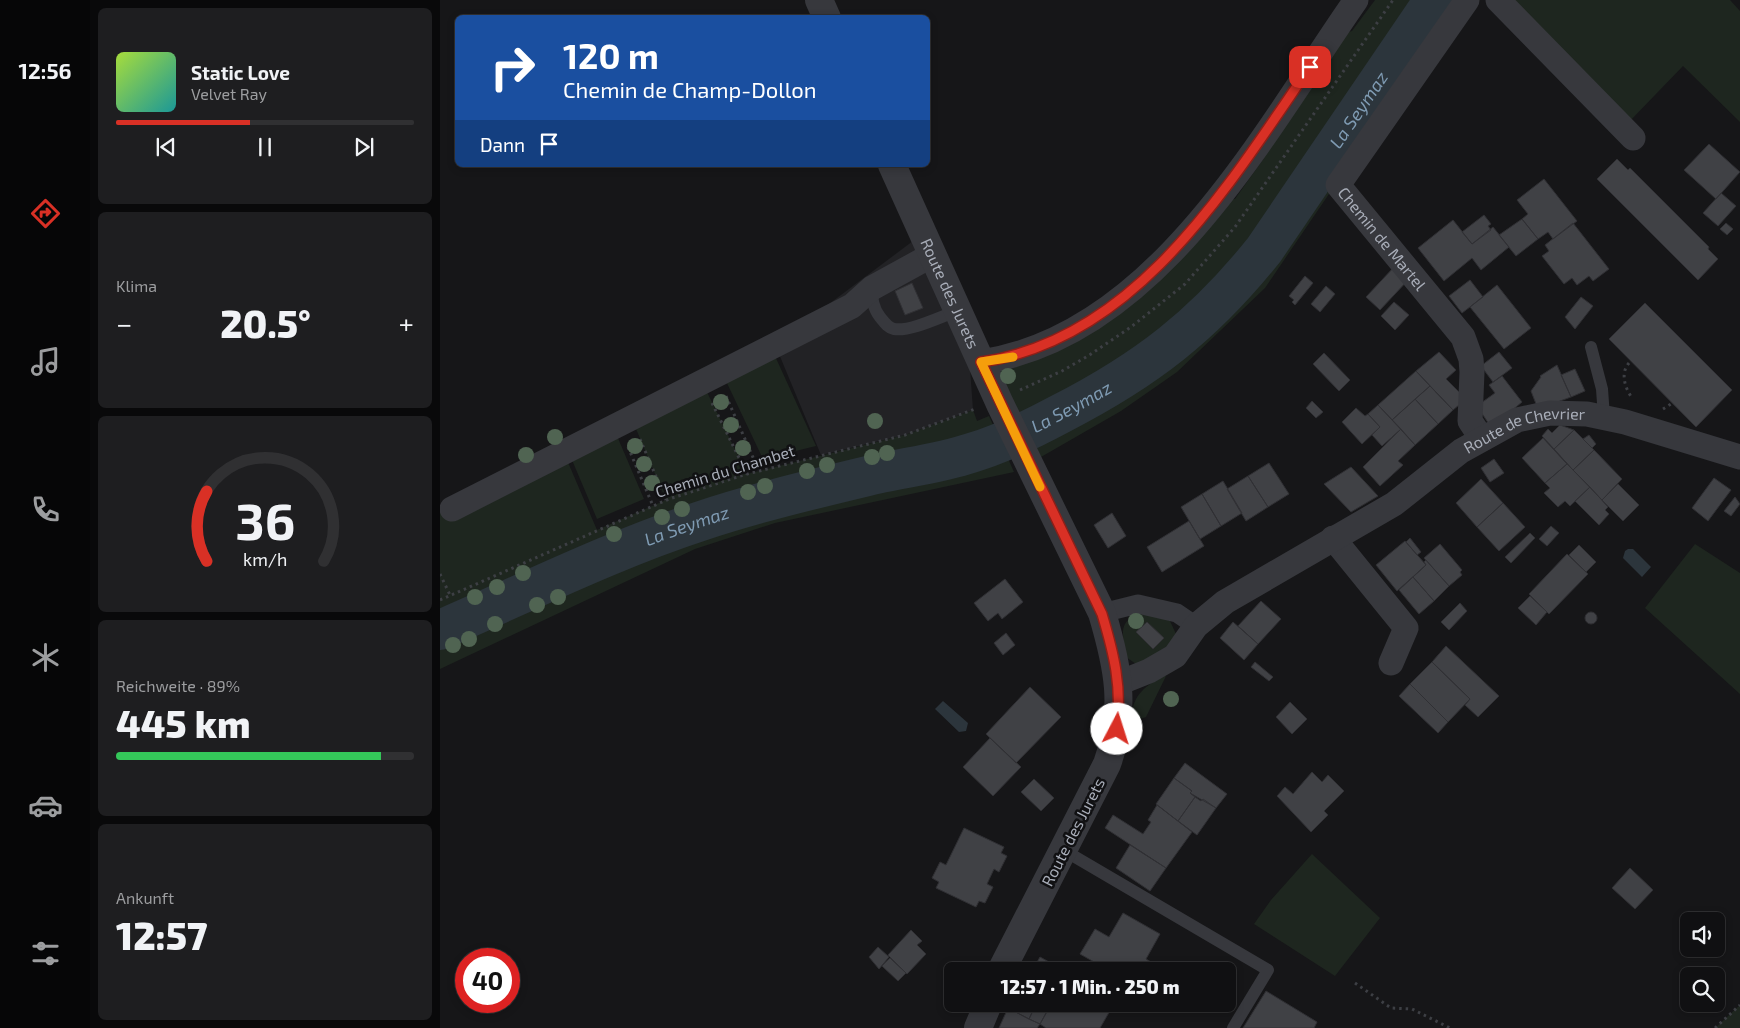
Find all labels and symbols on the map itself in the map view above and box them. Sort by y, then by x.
pin [1289,46,1331,88]
water label: La Seymaz [1324,67,1392,152]
street label: Chemin de Martel [1335,183,1431,294]
street label: Route des Jurets [917,235,984,351]
water label: La Seymaz [1027,376,1115,437]
street label: Route de Chevrier [1460,403,1586,457]
street label: Chemin du Chambet [653,440,797,501]
water label: La Seymaz [641,501,732,550]
position arrow [1090,702,1142,754]
street label: Route des Jurets [1037,774,1108,889]
speed limit sign: 40 [455,948,520,1013]

